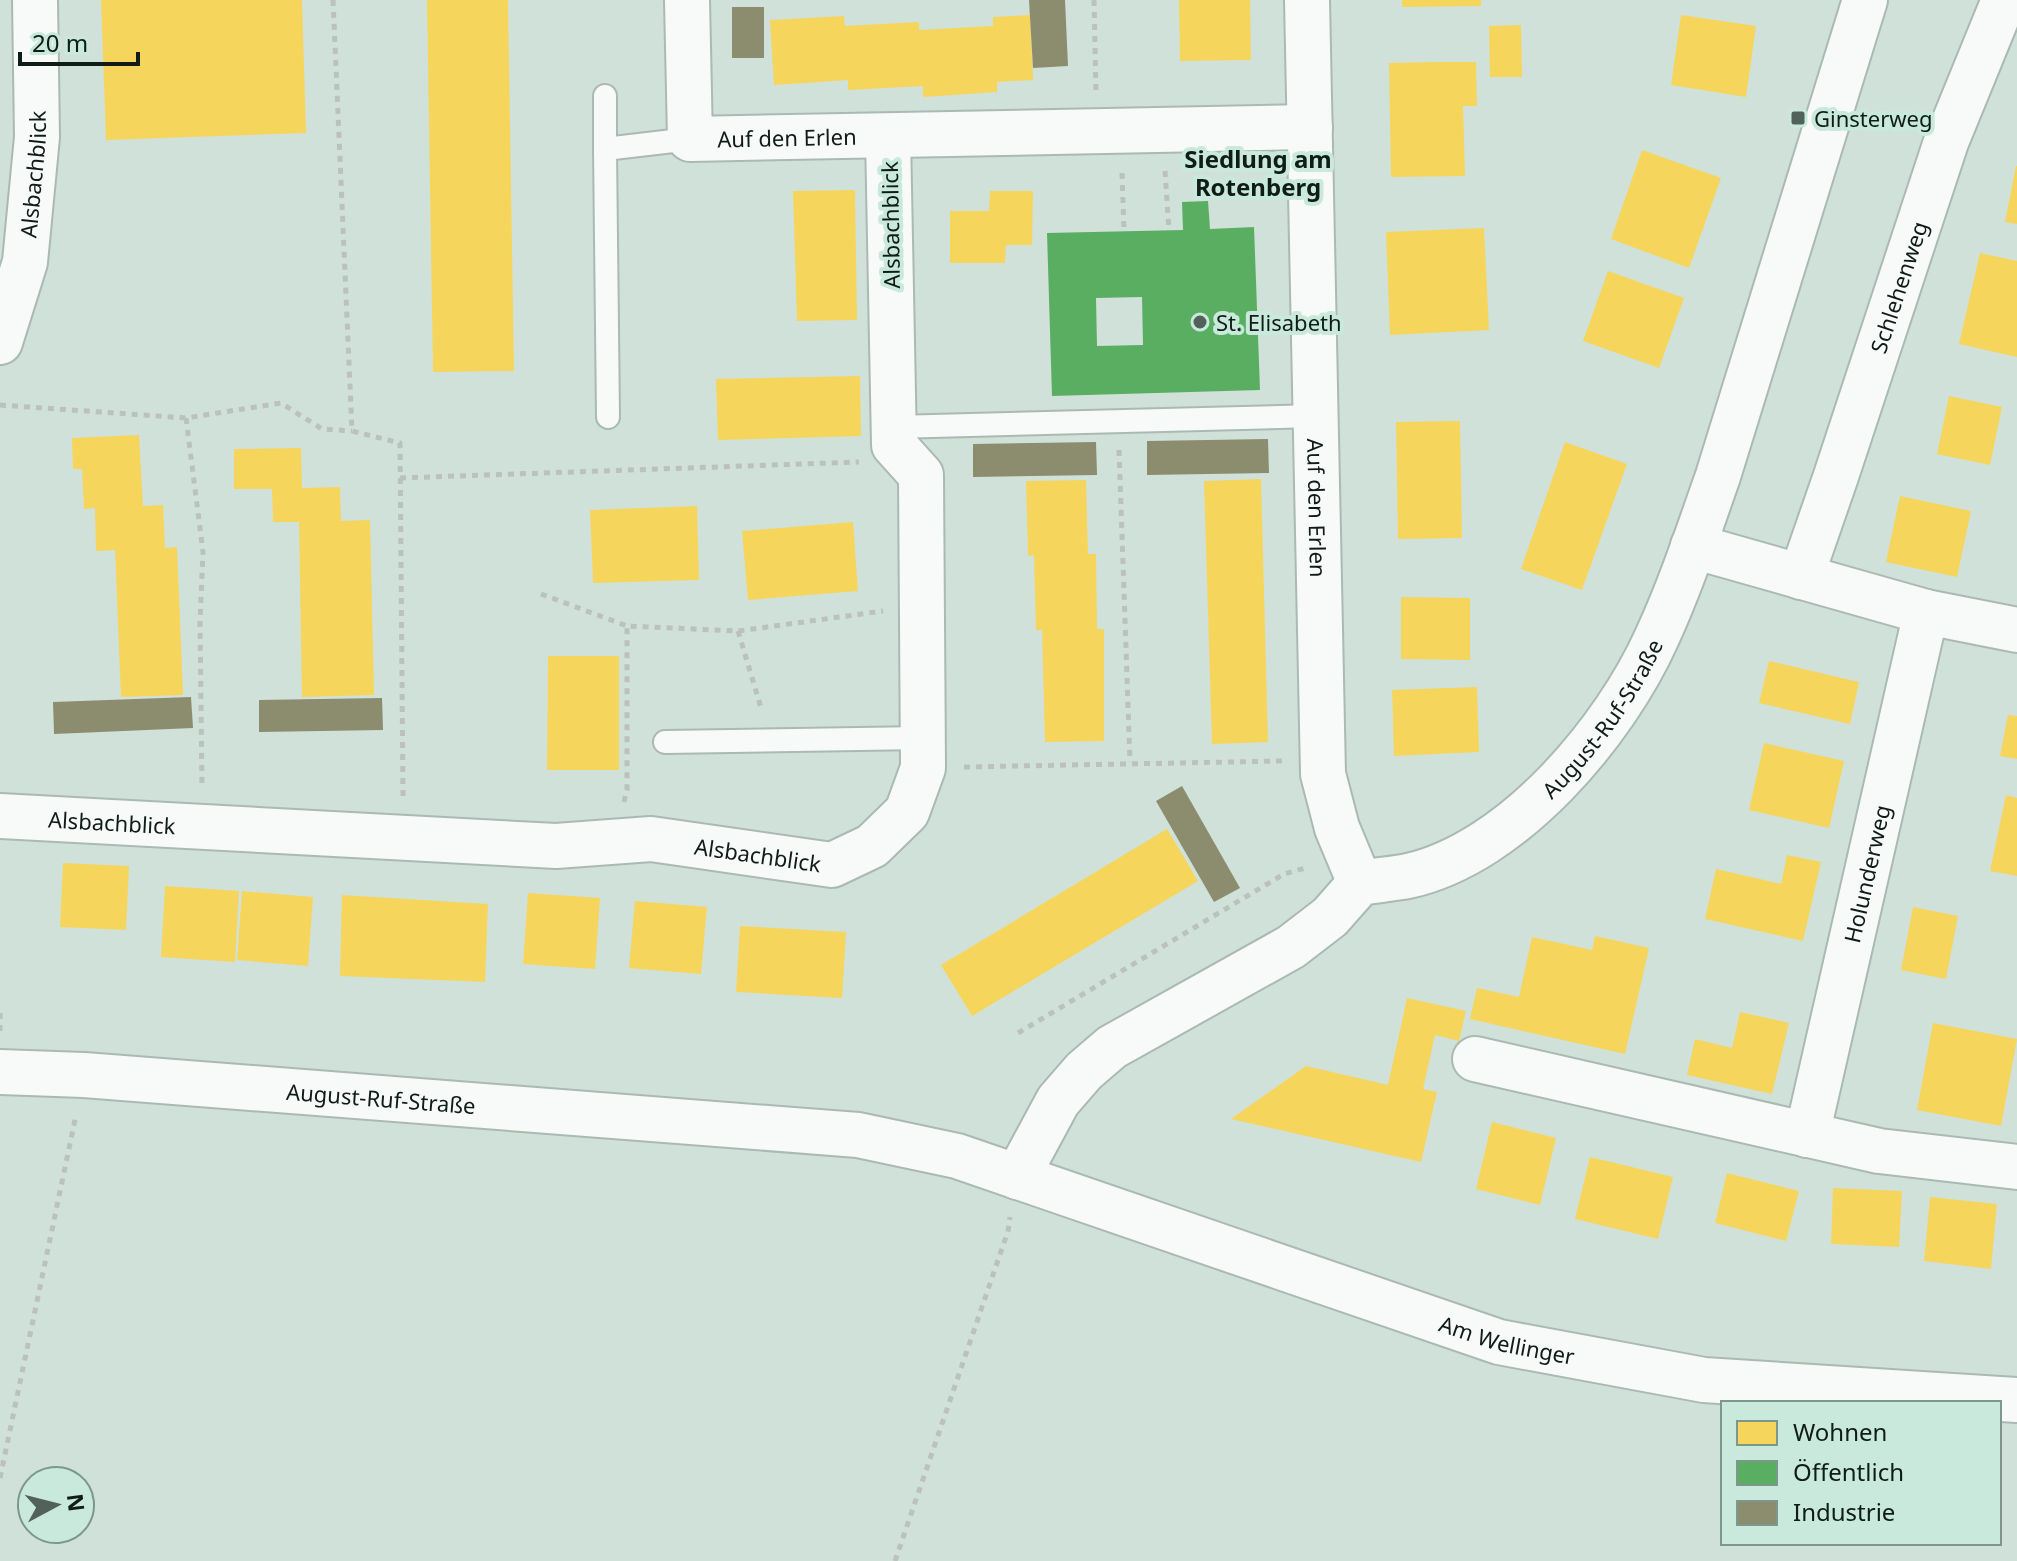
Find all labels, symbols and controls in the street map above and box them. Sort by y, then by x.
scale bar [20,16,138,66]
text: 20 m [32,26,88,59]
place label: Ginsterweg [1814,103,1933,133]
marker: Ginsterweg [1789,109,1807,127]
street label: Alsbachblick [12,110,52,239]
street label: Auf den Erlen [717,121,857,153]
district label: Siedlung am Rotenberg [1184,142,1332,203]
street label: Alsbachblick [874,161,906,289]
street label: Schlehenweg [1863,217,1934,357]
place label: St. Elisabeth [1216,307,1342,337]
marker: St. Elisabeth [1191,313,1209,331]
street label: Auf den Erlen [1301,438,1334,578]
street label: August-Ruf-Straße [1535,634,1669,804]
street label: Holunderweg [1836,802,1897,946]
street label: Alsbachblick [47,804,177,840]
street label: Alsbachblick [693,830,823,878]
street label: August-Ruf-Straße [285,1076,477,1120]
street label: Am Wellinger [1436,1308,1577,1371]
legend [1721,1401,2001,1545]
text: Wohnen [1793,1415,1887,1448]
text: Öffentlich [1793,1455,1904,1488]
north arrow [16,1465,96,1545]
text: N [61,1492,93,1513]
text: Industrie [1793,1495,1895,1528]

